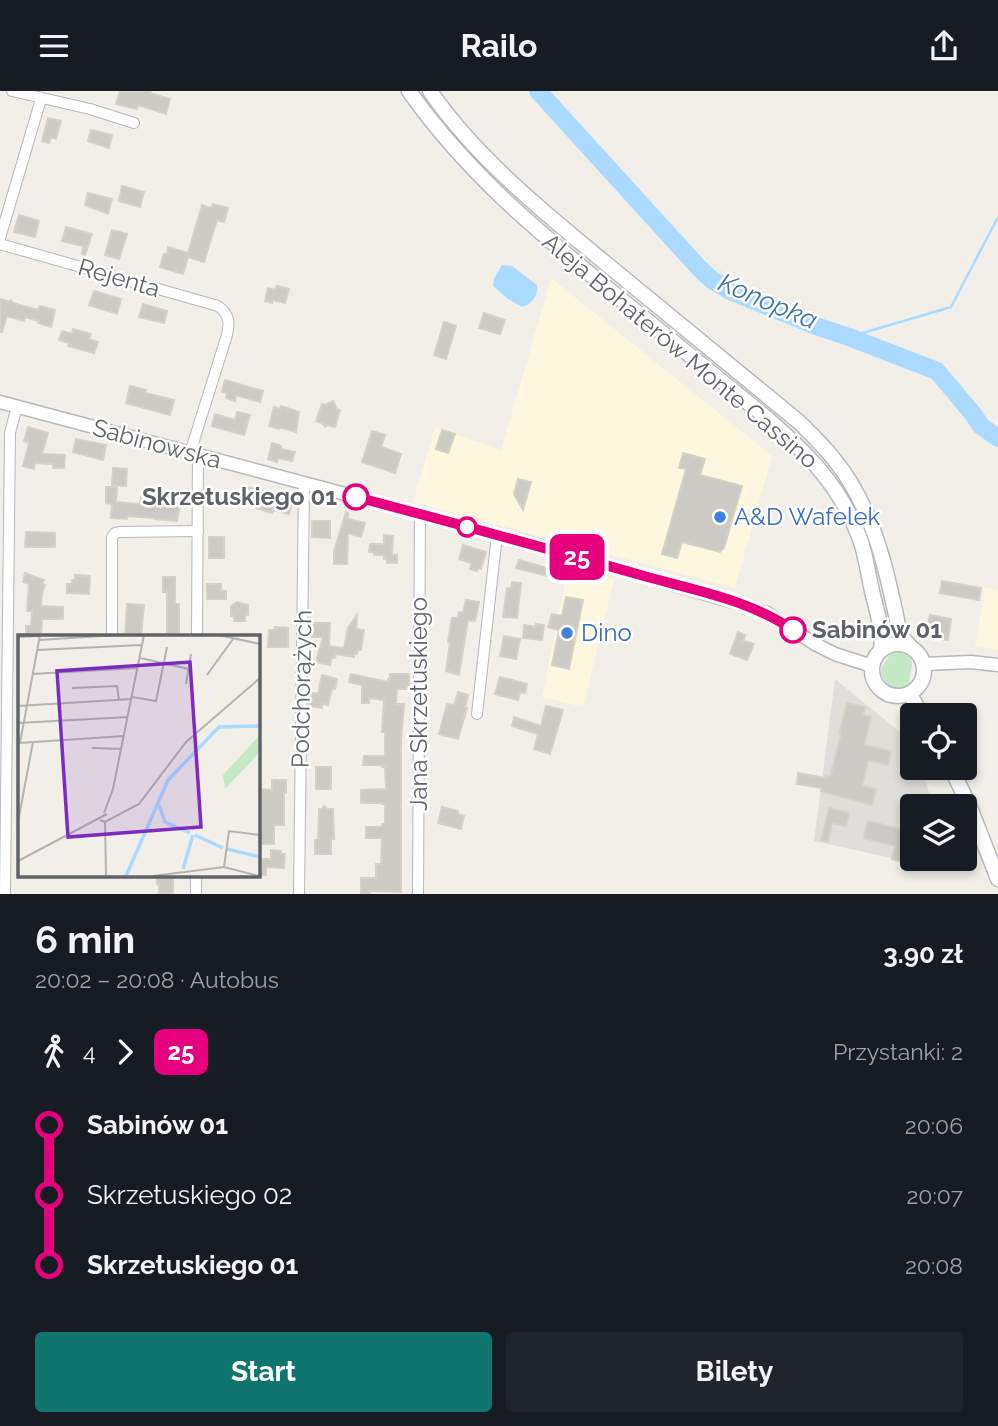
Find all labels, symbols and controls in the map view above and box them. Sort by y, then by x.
icon: menu [35,27,73,65]
text: Railo [460,27,538,64]
icon: share [925,27,963,65]
street label: Aleja Bohaterów Monte Cassino [537,227,824,474]
street label: Rejenta [75,252,163,303]
water label: Konopka [714,267,822,335]
street label: Sabinowska [90,412,225,475]
place label: Skrzetuskiego 01 [142,482,337,511]
marker: Skrzetuskiego 01 [343,484,369,510]
place label: A&D Wafelek [734,502,881,531]
marker: A&D Wafelek [712,509,728,525]
unlabelled marker [457,517,477,537]
line badge: 25 [546,534,608,580]
text: 25 [564,542,590,571]
street label: Jana Skrzetuskiego [404,597,433,811]
street label: Podchorążych [286,610,317,768]
place label: Sabinów 01 [812,615,942,644]
marker: Sabinów 01 [780,617,806,643]
place label: Dino [581,618,632,647]
marker: Dino [559,625,575,641]
inset map [18,635,259,877]
map controls [900,703,977,871]
button: locate [900,703,977,780]
button: layers [900,794,977,871]
text: 6 min [35,917,135,962]
text: 3.90 zł [883,939,963,969]
text: 20:02 – 20:08 · Autobus [35,966,279,993]
icon: walk [35,1033,73,1071]
icon: forward [106,1033,144,1071]
text: 25 [168,1037,194,1066]
text: 4 [83,1038,96,1065]
text: Przystanki: 2 [833,1038,963,1065]
text: Sabinów 01 [87,1110,228,1140]
text: 20:06 [905,1112,963,1139]
text: Skrzetuskiego 02 [87,1180,292,1210]
text: 20:07 [906,1182,963,1209]
text: Skrzetuskiego 01 [87,1250,298,1280]
text: 20:08 [905,1252,963,1279]
button: Start [35,1332,492,1412]
button: Bilety [506,1332,963,1412]

